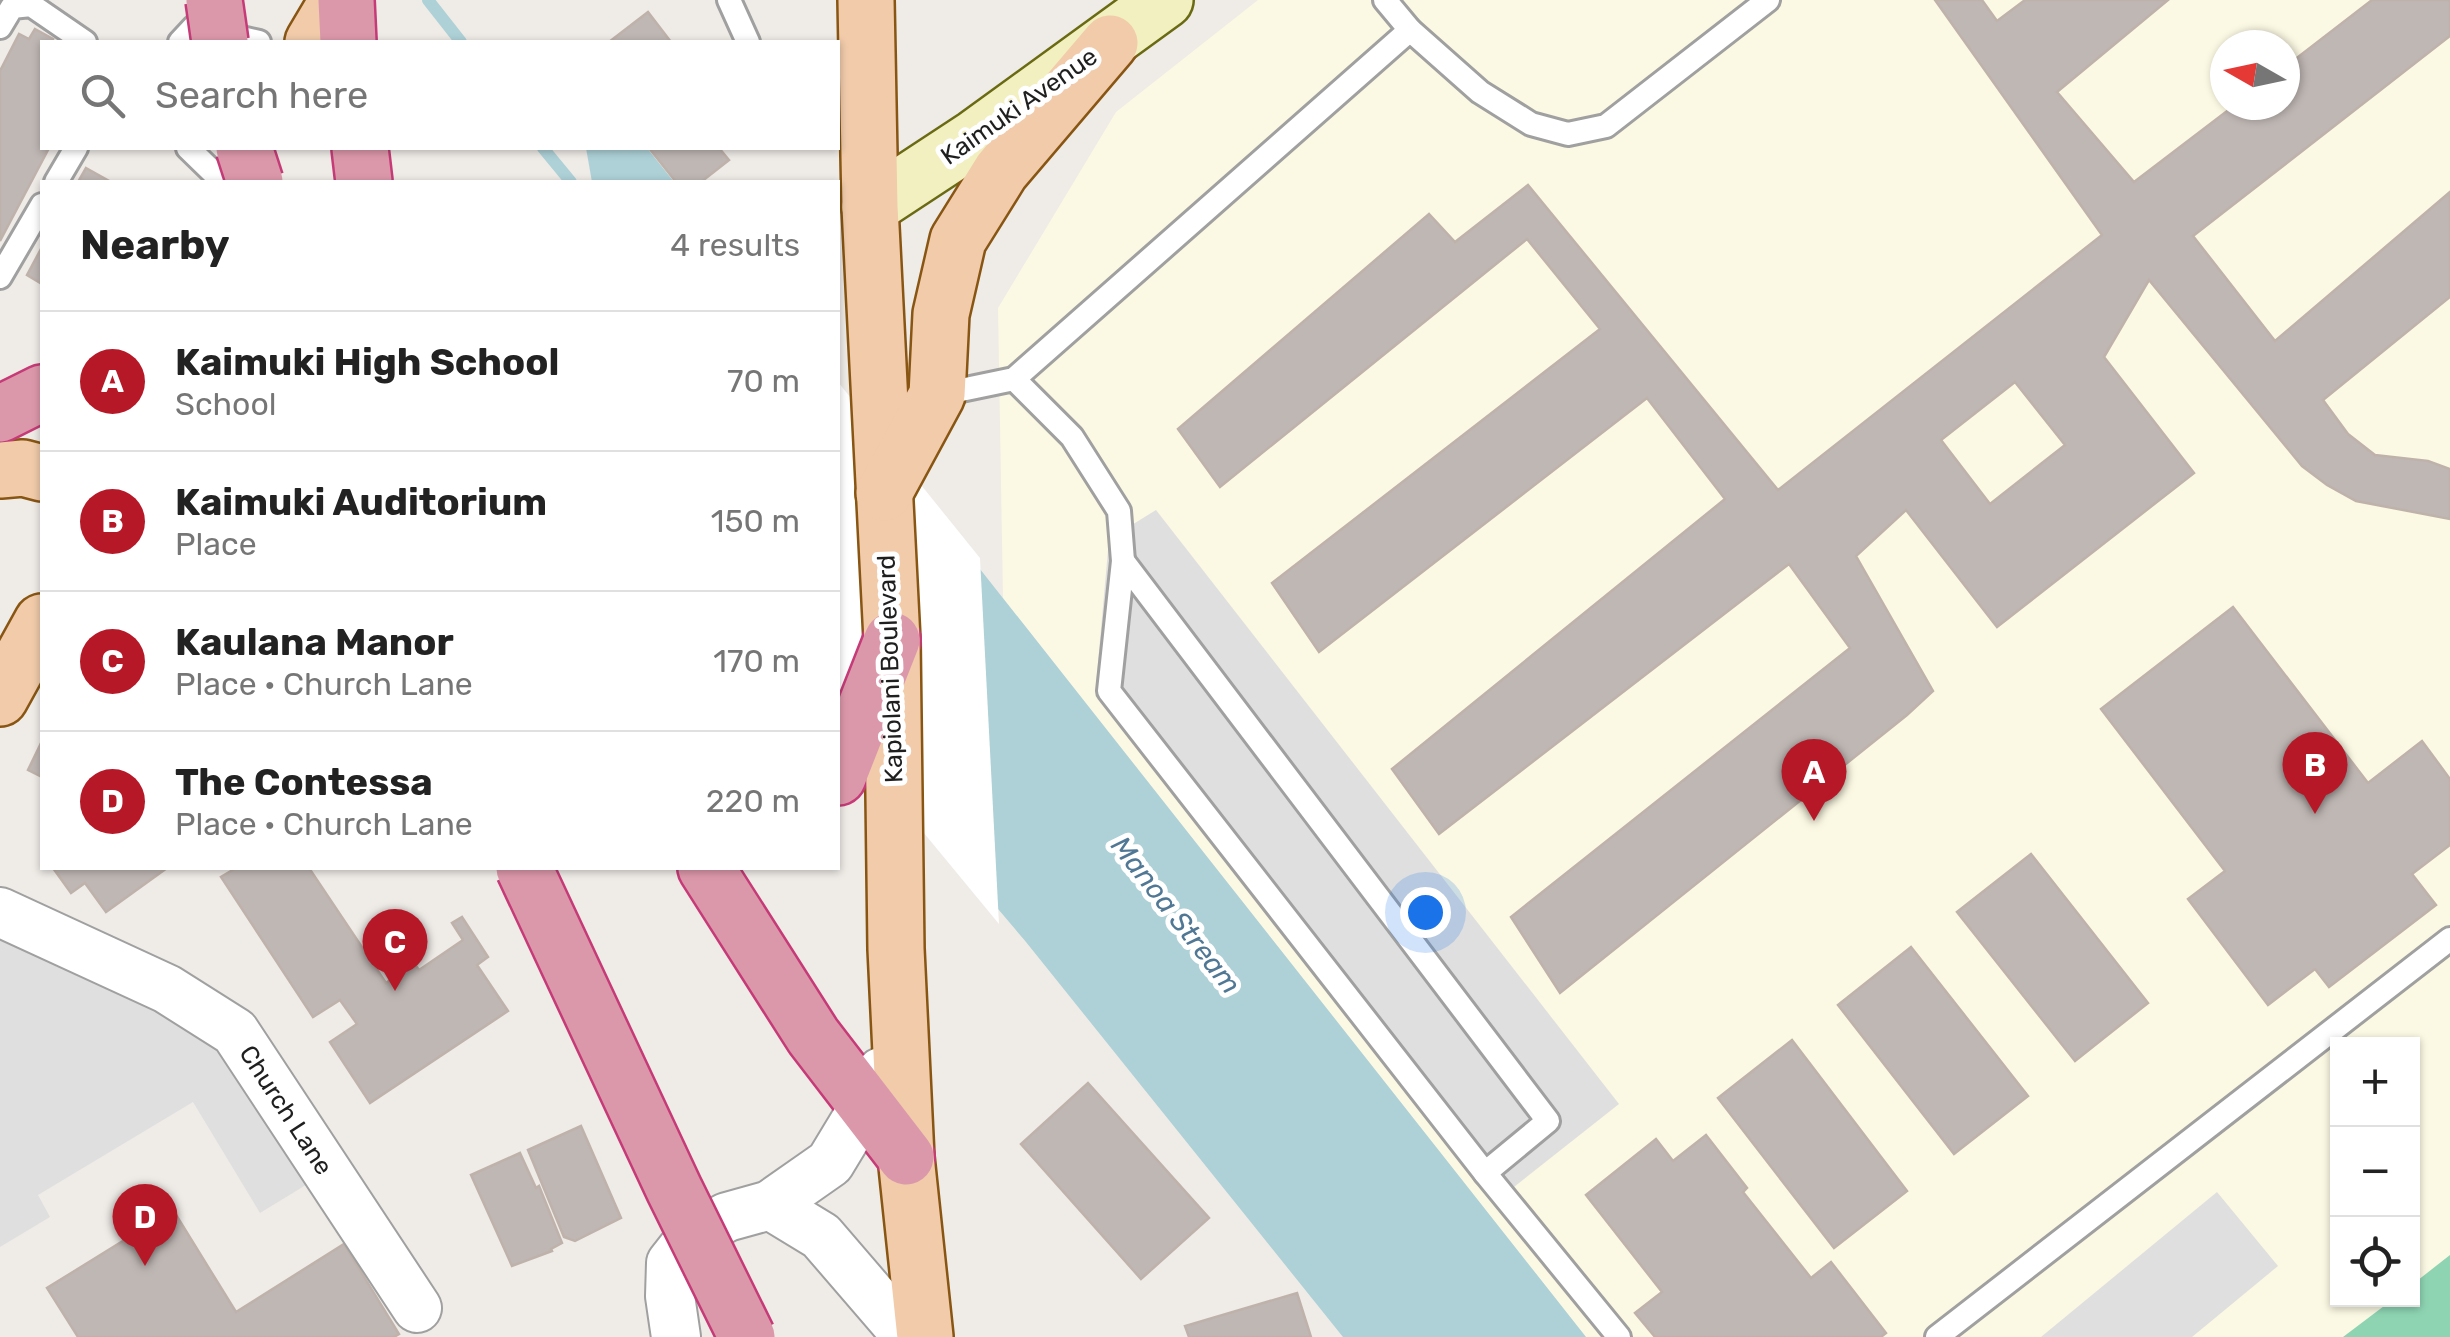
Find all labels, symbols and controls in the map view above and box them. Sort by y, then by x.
north arrow [2210,30,2300,120]
search box [40,40,840,150]
street label: Kaimuki Avenue [935,41,1103,171]
icon: search [75,68,130,123]
text: Search here [155,72,368,118]
text: Nearby [80,220,230,270]
text: 4 results [670,226,800,264]
text: Kaimuki High School [175,339,559,385]
text: A [101,362,124,400]
text: 70 m [727,362,800,400]
text: School [175,385,277,423]
text: Kaimuki Auditorium [175,479,547,525]
text: B [101,502,124,540]
text: 150 m [711,502,800,540]
text: Place [175,525,257,563]
street label: Kapiolani Boulevard [872,554,908,784]
text: Kaulana Manor [175,619,454,665]
text: C [101,642,124,680]
text: 170 m [713,642,800,680]
text: Place · Church Lane [175,665,473,703]
pin: B [2282,732,2348,814]
pin: A [1782,738,1846,821]
text: The Contessa [175,759,433,805]
text: D [101,782,124,820]
text: 220 m [706,782,800,820]
text: Place · Church Lane [175,805,473,843]
water label: Manoa Stream [1104,830,1248,1000]
your location [1400,887,1451,938]
pin: C [362,908,428,991]
map controls [2330,1037,2420,1307]
button: + [2330,1037,2420,1127]
street label: Church Lane [233,1040,339,1180]
button: − [2330,1127,2420,1217]
pin: D [112,1184,178,1266]
button: locate [2330,1217,2420,1307]

